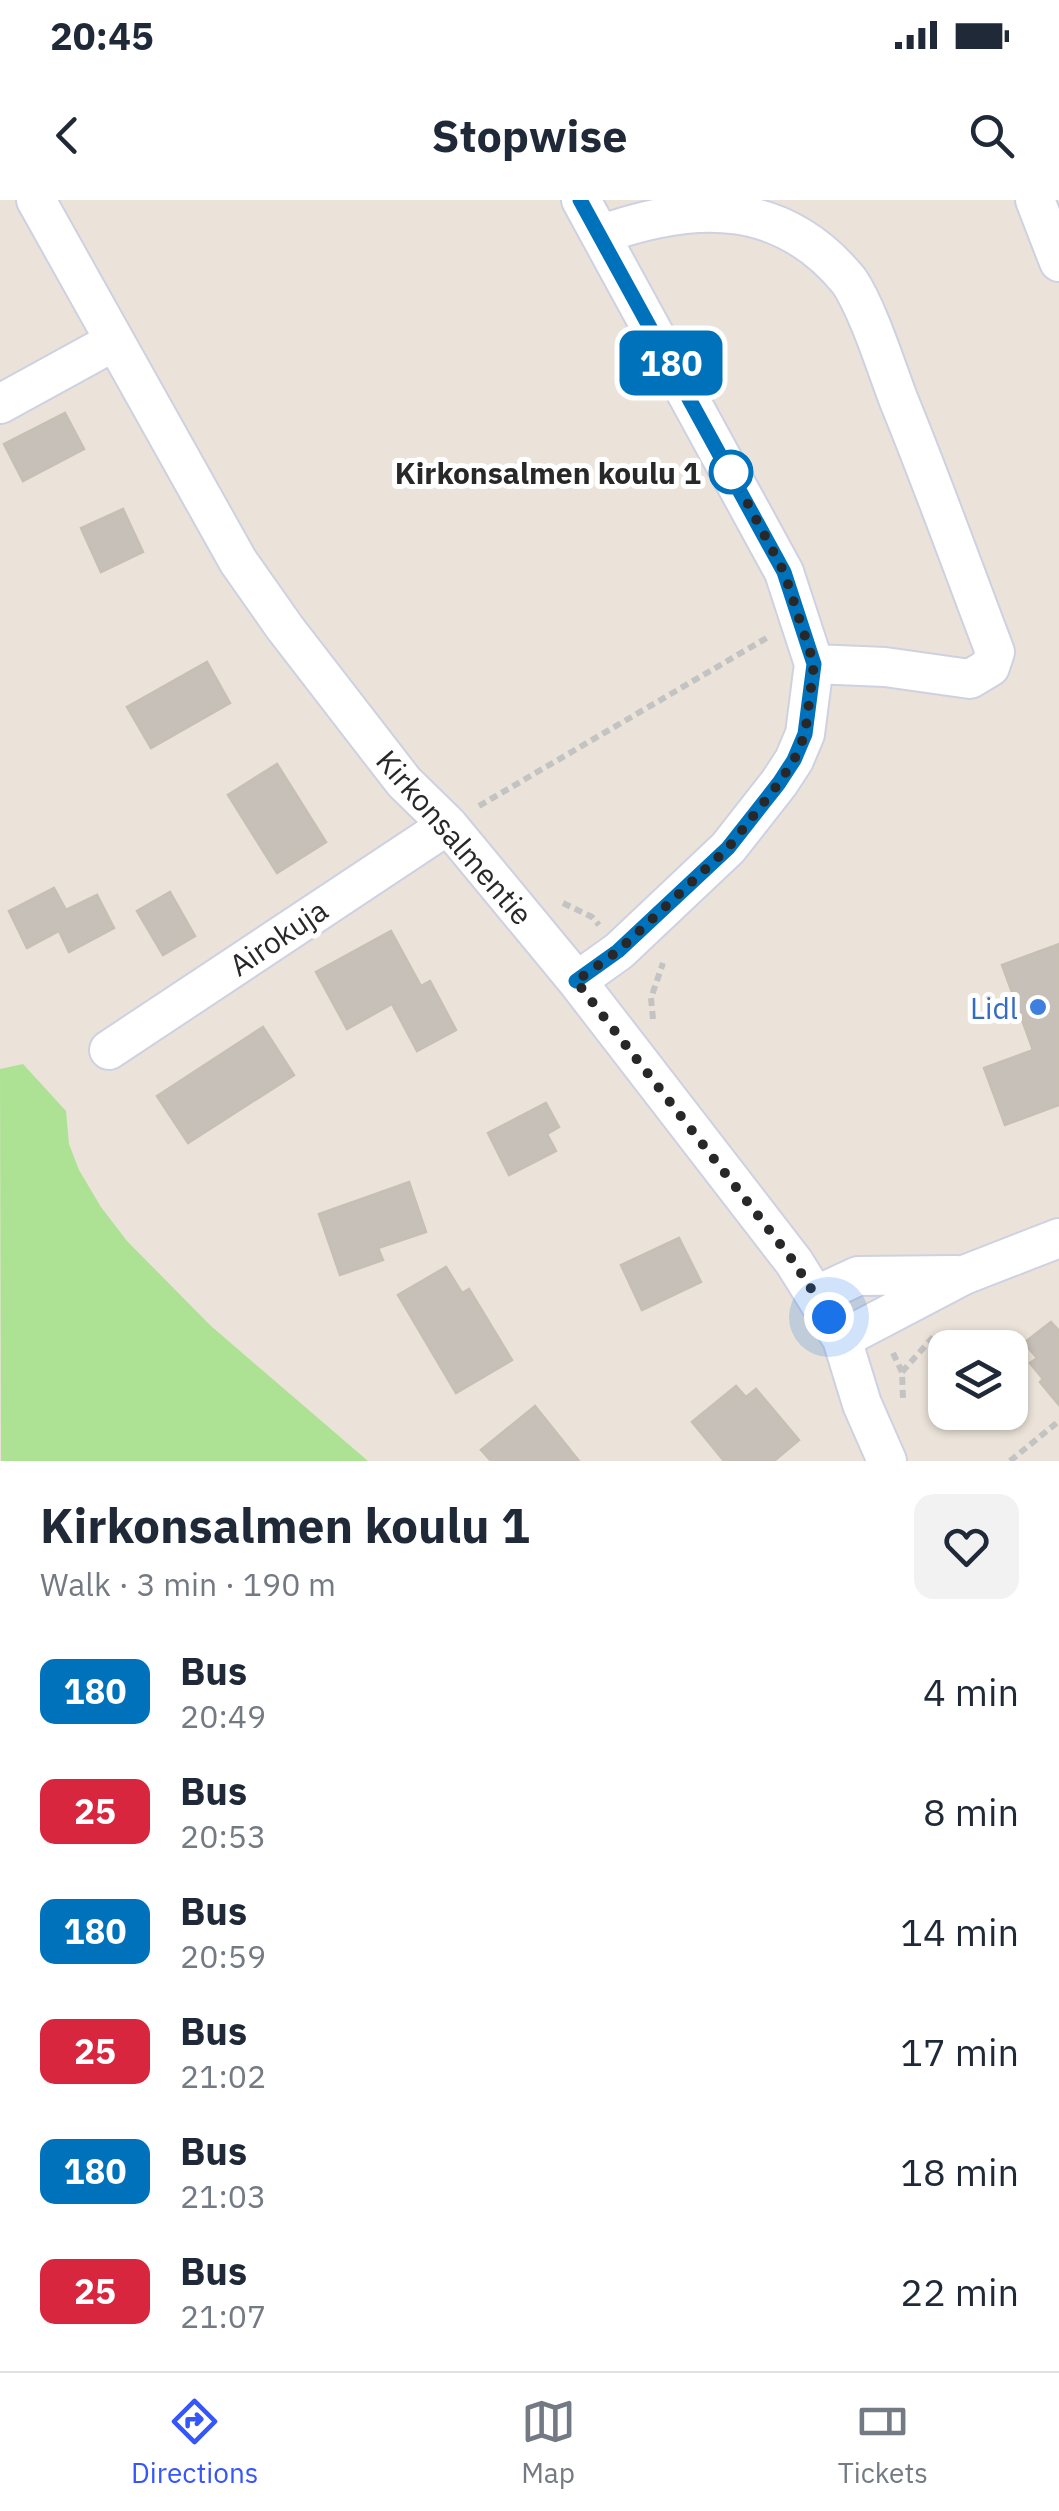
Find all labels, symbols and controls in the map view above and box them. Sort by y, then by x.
text: 20:45 [50,11,154,60]
text: Stopwise [432,106,627,164]
icon: back [40,108,95,163]
icon: search [964,108,1019,163]
line badge: 180 [614,330,728,396]
text: 180 [639,340,703,386]
marker: Kirkonsalmen koulu 1 [710,451,752,493]
place label: Kirkonsalmen koulu 1 [395,453,701,492]
street label: Kirkonsalmentie [368,741,542,933]
street label: Airokuja [221,890,335,984]
place label: Lidl [970,988,1018,1027]
marker: Lidl [1027,996,1049,1018]
your location [804,1292,854,1342]
map controls [928,1330,1028,1430]
button: layers [928,1330,1028,1430]
text: Kirkonsalmen koulu 1 [40,1494,530,1556]
button: heart [914,1494,1019,1599]
text: Walk · 3 min · 190 m [40,1563,336,1605]
text: Bus [180,1646,247,1695]
text: 4 min [923,1667,1019,1716]
text: 180 [63,1668,127,1714]
text: 20:49 [180,1695,266,1737]
text: Bus [180,1766,247,1815]
text: 8 min [923,1787,1019,1836]
text: 25 [74,1788,116,1834]
text: 20:53 [180,1815,266,1857]
text: Bus [180,1886,247,1935]
text: 14 min [900,1907,1019,1956]
text: 180 [63,1908,127,1954]
text: 20:59 [180,1935,266,1977]
text: Bus [180,2006,247,2055]
text: 17 min [900,2027,1019,2076]
text: 25 [74,2028,116,2074]
text: 21:02 [180,2055,266,2097]
text: Bus [180,2126,247,2175]
text: 18 min [900,2147,1019,2196]
text: 180 [63,2148,127,2194]
text: 21:03 [180,2175,266,2217]
text: Bus [180,2246,247,2295]
text: 22 min [900,2267,1019,2316]
text: 25 [74,2268,116,2314]
text: 21:07 [180,2295,266,2337]
tab: Directions [131,2394,258,2491]
tab: Map [521,2394,576,2491]
tab: Tickets [838,2394,928,2491]

